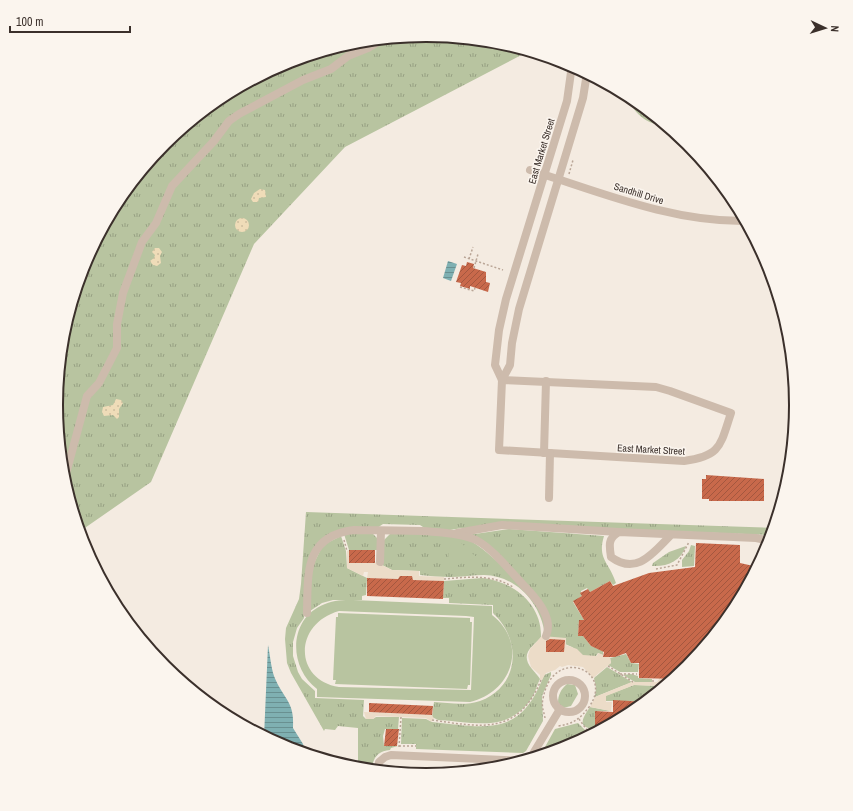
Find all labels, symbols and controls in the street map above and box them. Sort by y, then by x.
scale bar [10,8,130,34]
north arrow [805,8,845,48]
text: 100 m [16,14,43,30]
text: N [828,25,842,32]
street label: East Market Street [525,116,558,186]
street label: Sandhill Drive [612,180,666,207]
street label: East Market Street [617,441,686,458]

